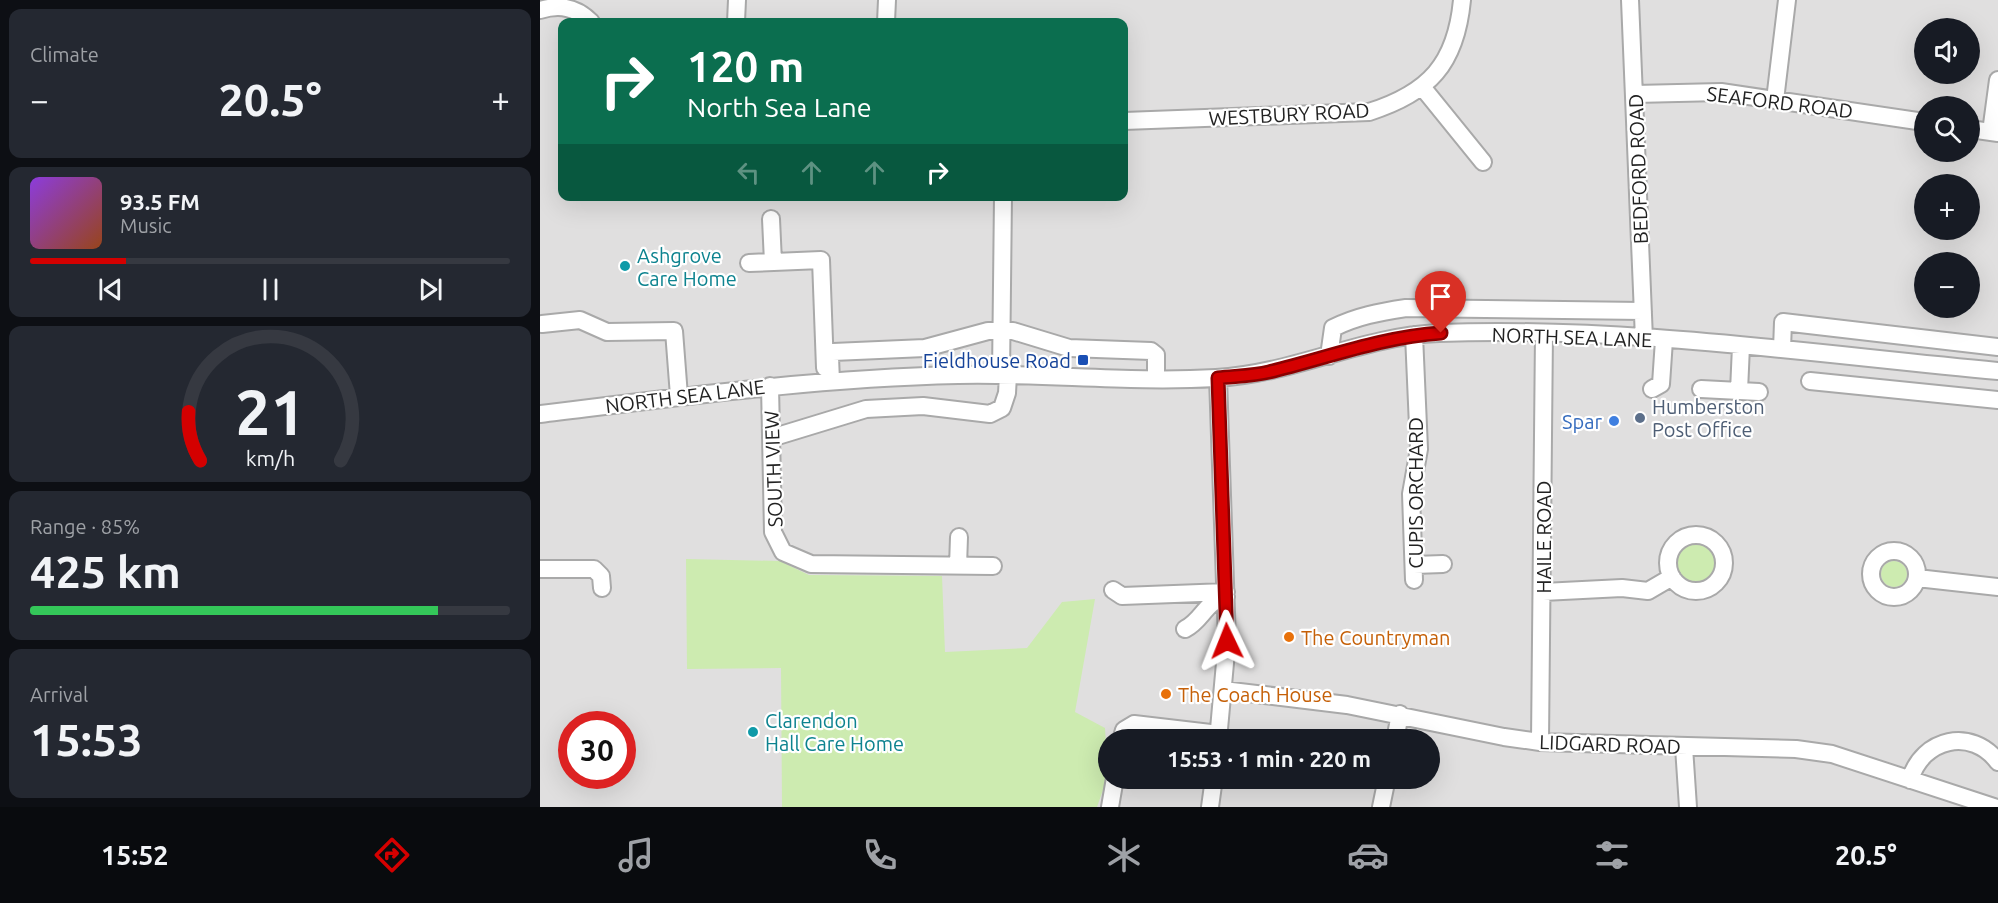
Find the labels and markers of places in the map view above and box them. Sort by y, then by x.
place label: Ashgrove Care Home [637,244,737,290]
marker: Ashgrove Care Home [618,259,632,273]
pin [1415,271,1466,333]
place label: Fieldhouse Road [923,349,1071,372]
marker: Fieldhouse Road [1076,353,1090,367]
place label: Humberston Post Office [1652,395,1765,441]
place label: Spar [1562,410,1602,433]
marker: Humberston Post Office [1633,411,1647,425]
marker: Spar [1607,414,1621,428]
place label: The Countryman [1301,626,1450,649]
marker: The Countryman [1282,630,1296,644]
place label: The Coach House [1178,683,1332,706]
marker: The Coach House [1159,687,1173,701]
place label: Clarendon Hall Care Home [765,709,904,755]
marker: Clarendon Hall Care Home [746,725,760,739]

